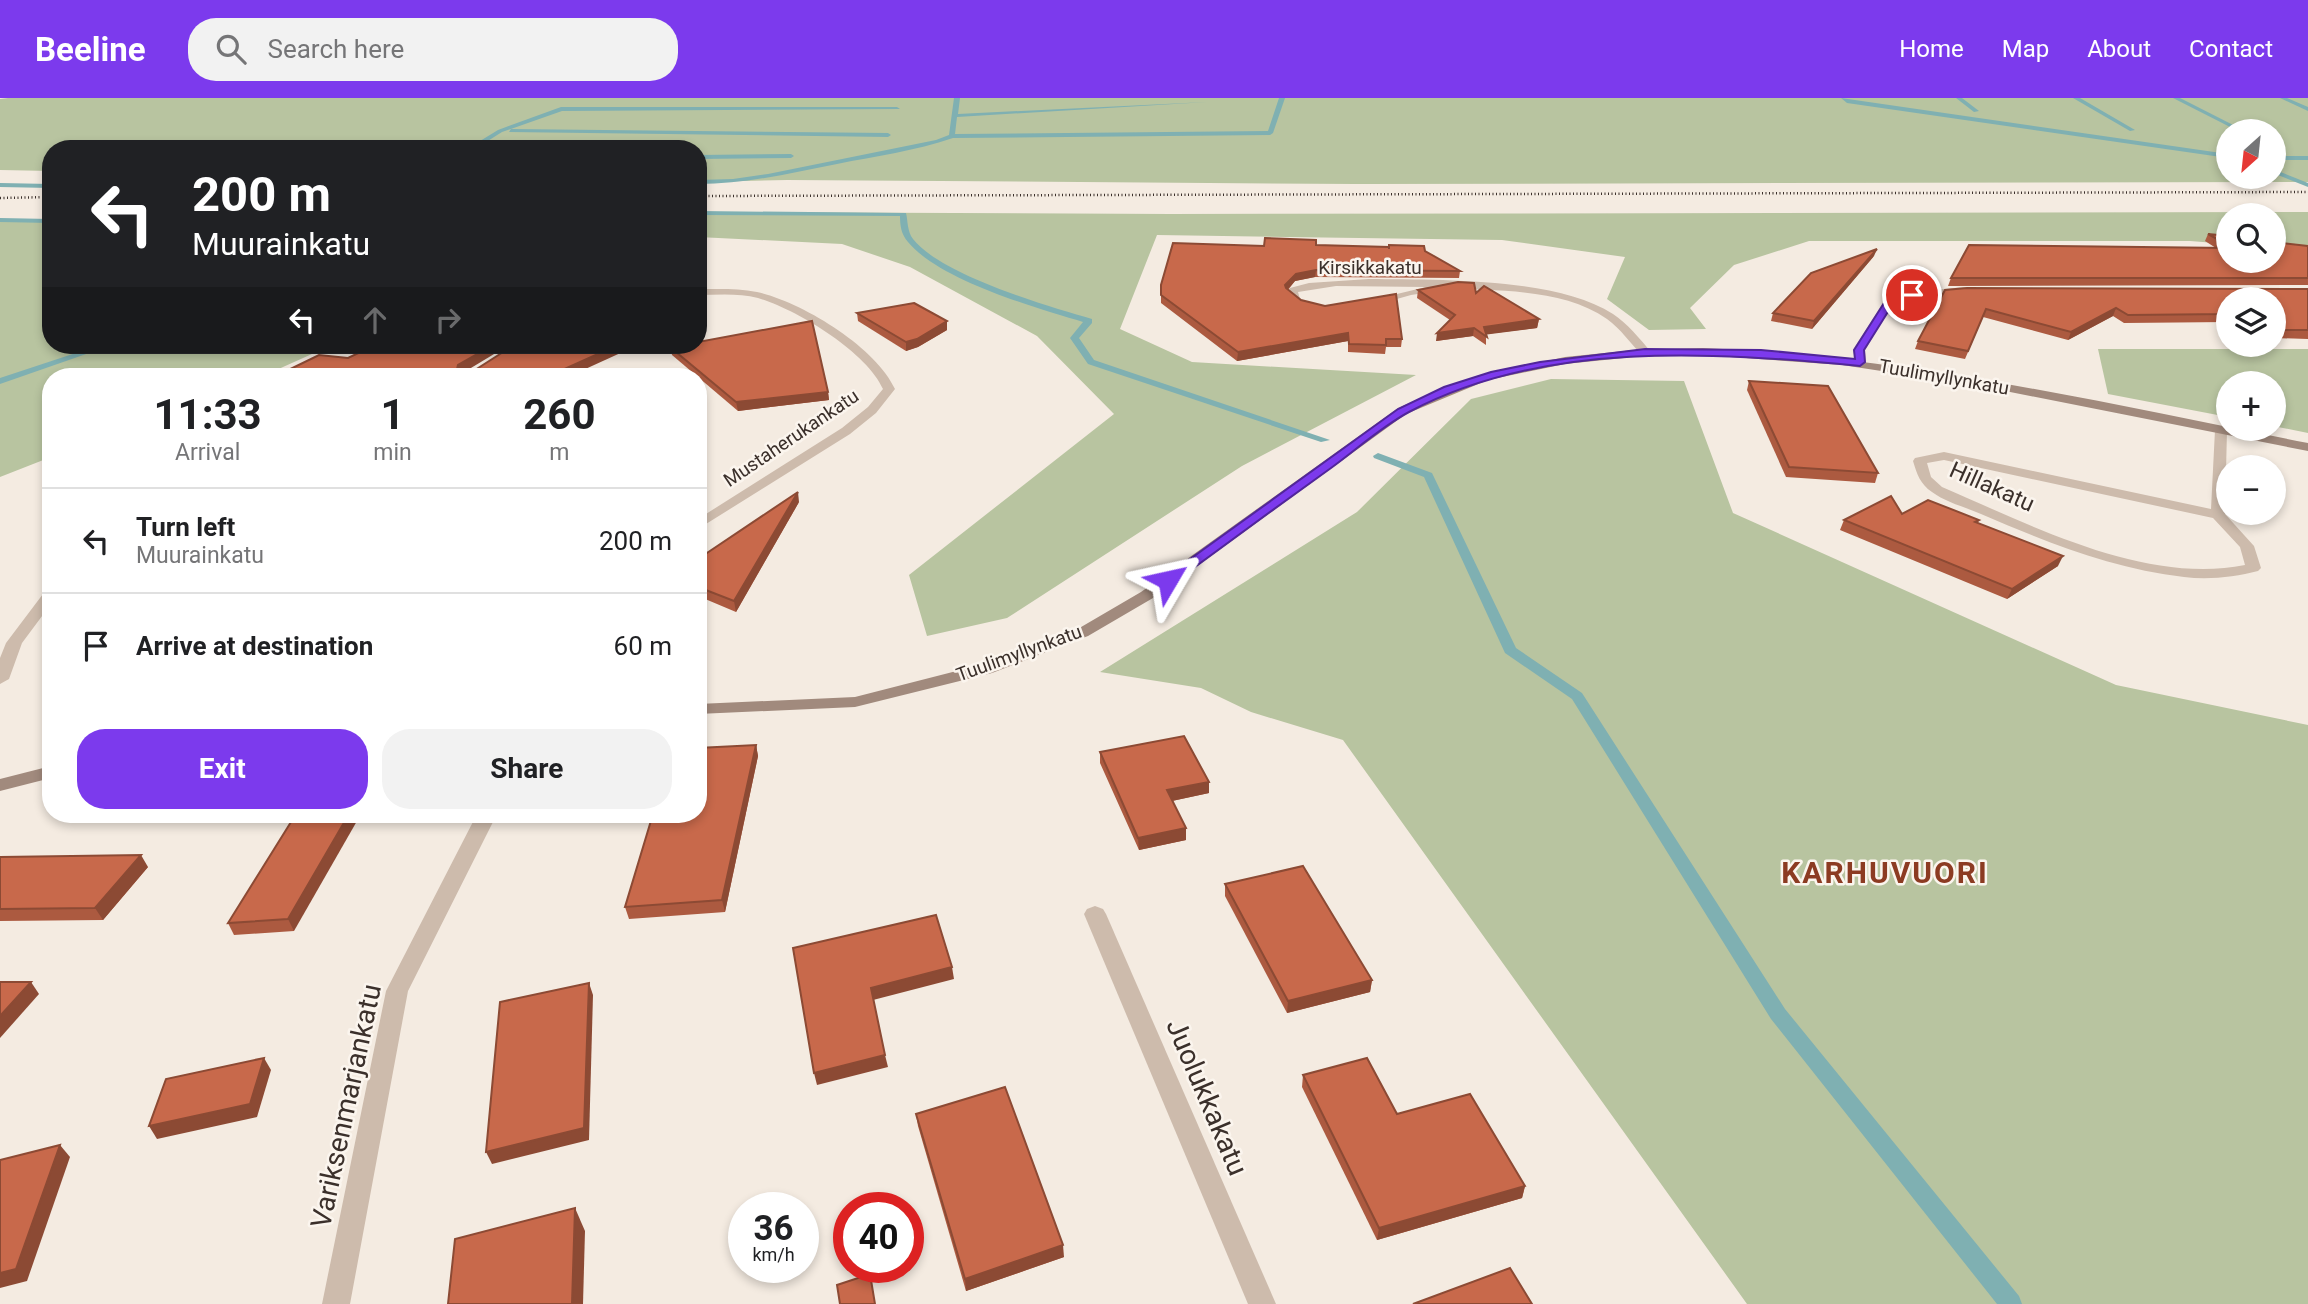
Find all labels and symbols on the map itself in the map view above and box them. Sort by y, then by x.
north arrow [2216,119,2286,189]
street label: Kirsikkakatu [1318,256,1422,279]
pin [1882,265,1942,325]
street label: Tuulimyllynkatu [1877,354,2011,400]
street label: Mustaherukankatu [719,384,863,492]
street label: Hillakatu [1945,456,2039,518]
position arrow [1131,543,1205,617]
street label: Tuulimyllynkatu [953,620,1085,686]
district label: KARHUVUORI [1781,855,1989,890]
street label: Variksenmarjankatu [304,981,388,1231]
street label: Juolukkakatu [1159,1014,1255,1180]
speed limit sign: 40 [833,1192,924,1283]

